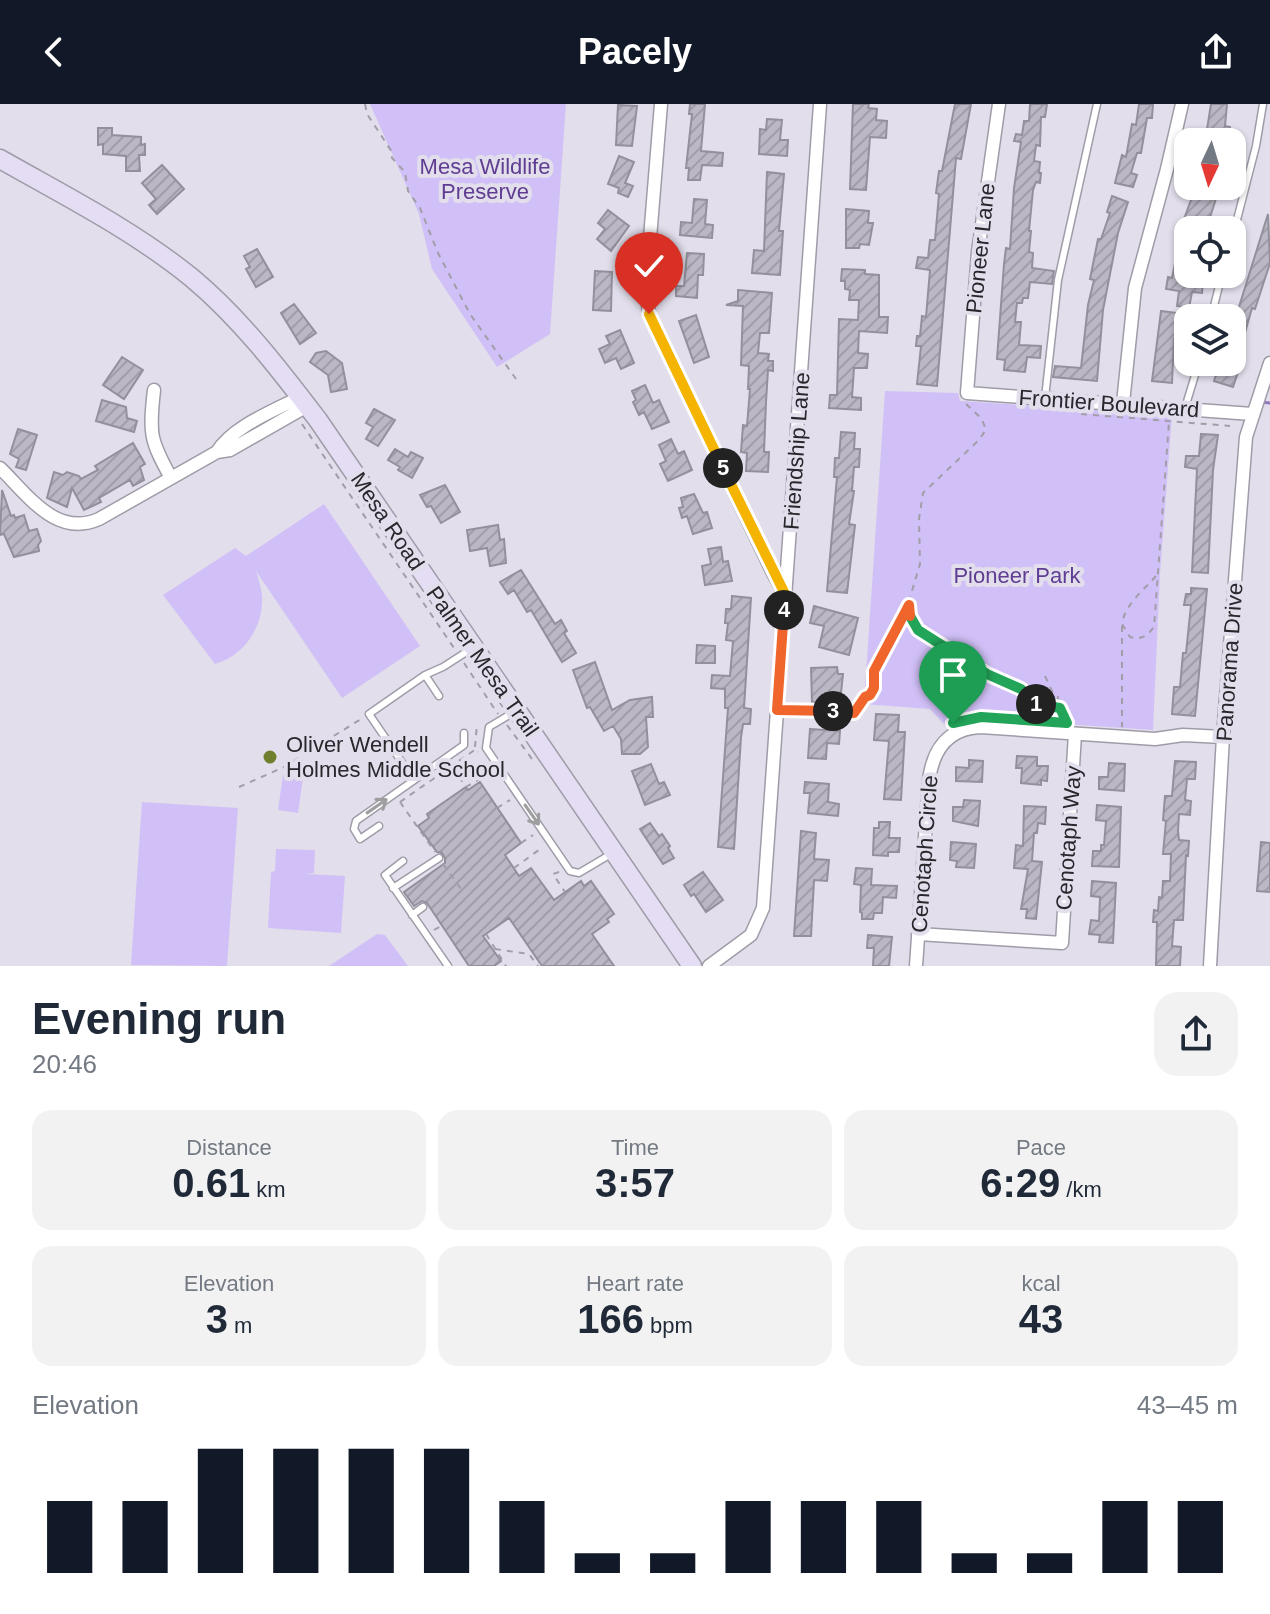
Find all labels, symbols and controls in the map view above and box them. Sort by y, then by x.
icon: back [32,30,76,74]
icon: share [1194,30,1238,74]
text: Pacely [578,31,692,72]
north arrow [1174,128,1246,200]
map controls [1174,128,1246,376]
park label: Mesa Wildlife Preserve [420,154,550,204]
street label: Pioneer Lane [961,182,1000,314]
button: locate [1174,216,1246,288]
pin [615,232,683,314]
icon: check [627,244,671,288]
button: layers [1174,304,1246,376]
street label: Friendship Lane [779,371,814,531]
street label: Frontier Boulevard [1018,385,1200,422]
pin: 5 [703,448,743,488]
text: 5 [717,455,729,480]
street label: Mesa Road [346,468,429,575]
park label: Pioneer Park [953,563,1082,588]
street label: Palmer Mesa Trail [422,582,544,741]
street label: Panorama Drive [1211,582,1248,742]
pin: 4 [764,590,804,630]
text: 4 [778,597,790,622]
pin [919,641,987,723]
icon: arrive [931,653,975,697]
pin: 1 [1016,684,1056,724]
pin: 3 [813,691,853,731]
text: 1 [1030,691,1042,716]
text: 3 [827,698,839,723]
place label: Oliver Wendell Holmes Middle School [286,732,505,782]
marker: Oliver Wendell Holmes Middle School [261,748,279,766]
street label: Cenotaph Way [1051,765,1086,911]
street label: Cenotaph Circle [907,774,942,934]
one-way arrow [365,798,387,814]
one-way arrow [524,803,540,826]
button: share [1154,992,1238,1076]
text: Evening run [32,994,286,1043]
text: 20:46 [32,1049,97,1079]
text: Distance [186,1135,272,1160]
text: Time [611,1135,659,1160]
text: Pace [1016,1135,1066,1160]
text: 0.61 [172,1161,250,1205]
text: 3:57 [595,1161,675,1205]
text: 6:29 [980,1161,1060,1205]
text: km [250,1177,286,1202]
text: /km [1060,1177,1102,1202]
text: Elevation [184,1271,274,1296]
text: Heart rate [586,1271,684,1296]
text: kcal [1021,1271,1061,1296]
text: 3 [206,1297,228,1341]
text: 166 [577,1297,644,1341]
text: 43 [1019,1297,1063,1341]
text: m [228,1313,252,1338]
text: bpm [644,1313,693,1338]
text: Elevation [32,1390,139,1420]
text: 43–45 m [1137,1390,1238,1420]

